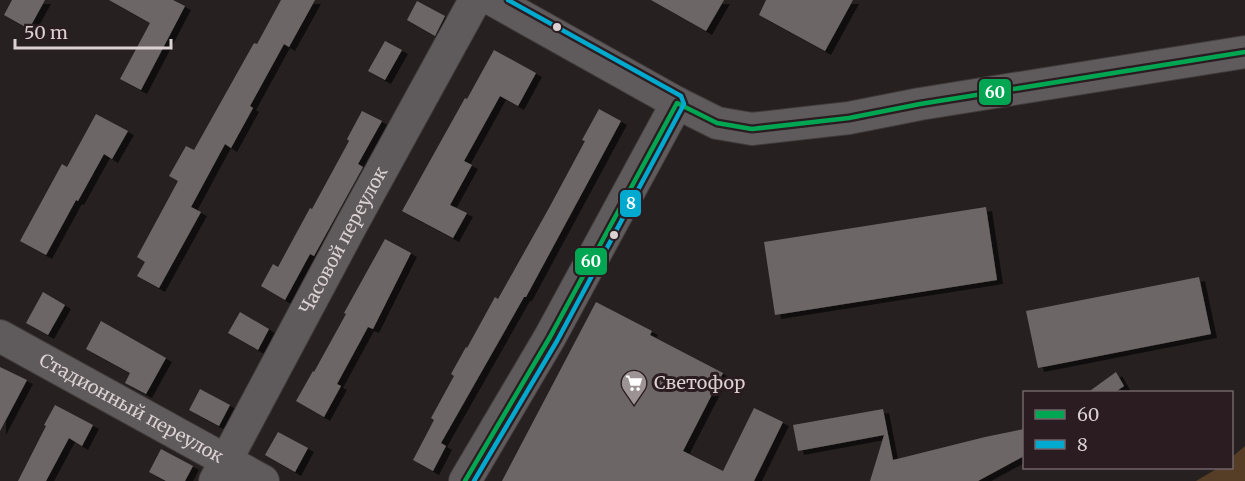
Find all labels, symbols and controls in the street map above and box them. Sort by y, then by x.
scale bar [15,12,171,50]
text: 50 m [24,21,68,44]
unlabelled marker [551,21,563,33]
line badge: 60 [978,78,1012,106]
text: 60 [985,82,1005,102]
street label: Часовой переулок [294,162,393,318]
line badge: 8 [619,189,642,218]
text: 8 [626,193,636,213]
unlabelled marker [608,229,620,241]
line badge: 60 [574,247,608,276]
text: 60 [581,251,601,271]
street label: Стадионный переулок [35,348,228,468]
supermarket icon: Светофор [619,368,649,406]
place label: Светофор [654,371,745,394]
legend [1023,391,1233,469]
text: 60 [1077,403,1099,426]
text: 8 [1077,433,1088,456]

